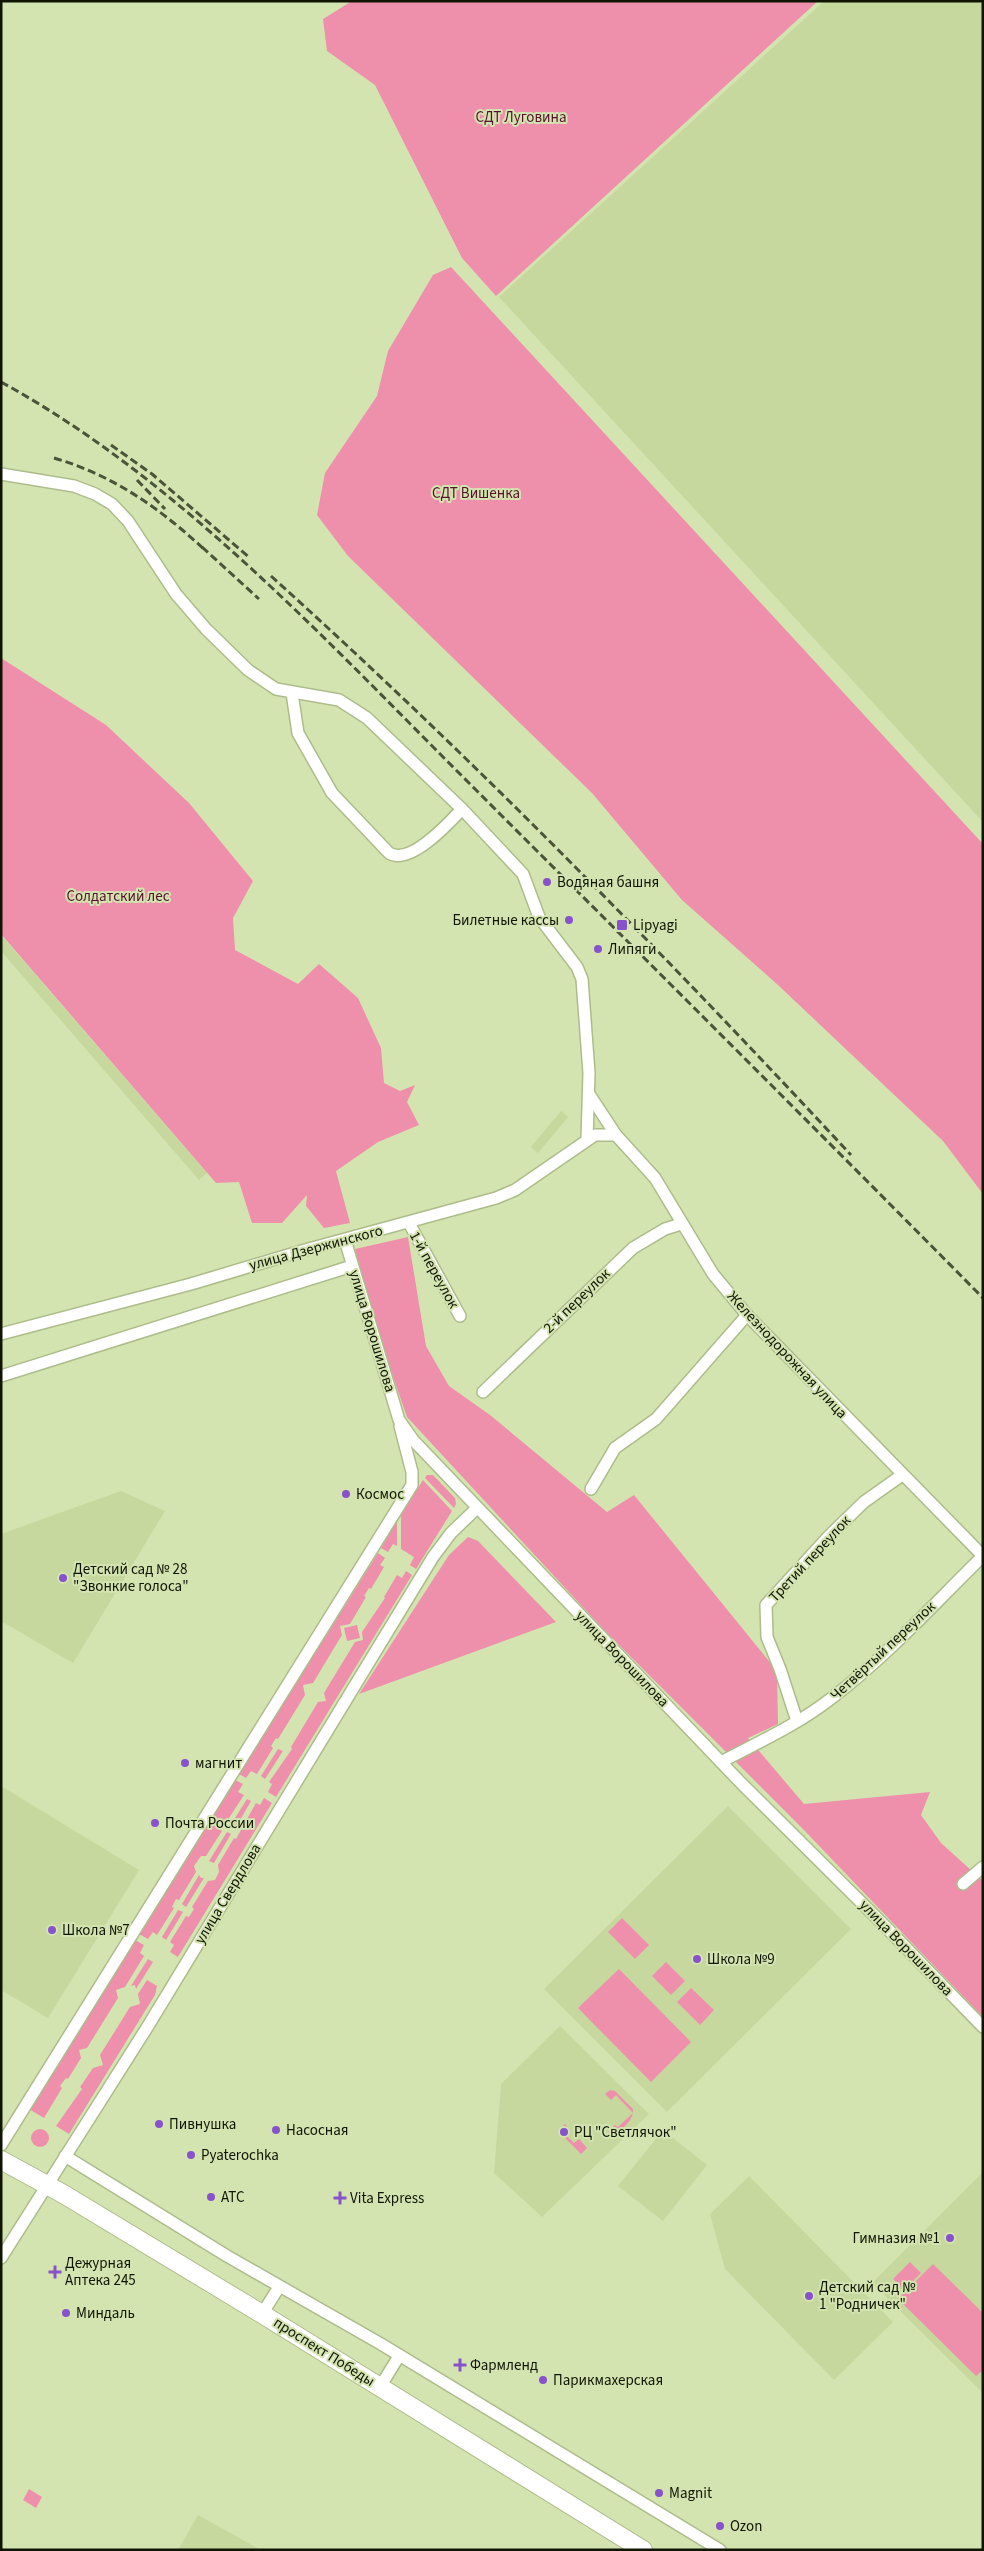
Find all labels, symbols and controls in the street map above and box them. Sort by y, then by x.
park label: СДТ Луговина [475,107,567,128]
park label: СДТ Вишенка [432,483,520,504]
place label: Водяная башня [557,872,659,893]
marker: Водяная башня [541,876,553,888]
park label: Солдатский лес [66,886,170,907]
place label: Билетные кассы [452,910,559,931]
marker: Билетные кассы [563,914,575,926]
place label: Lipyagi [633,915,678,936]
marker: Lipyagi [615,918,629,932]
place label: Липяги [608,939,657,960]
marker: Липяги [592,943,604,955]
street label: улица Дзержинского [247,1220,385,1276]
street label: 1-й переулок [404,1227,464,1313]
street label: 2-й переулок [539,1263,615,1338]
street label: улица Ворошилова [343,1267,401,1395]
street label: Железнодорожная улица [722,1287,852,1423]
place label: Космос [356,1484,404,1505]
marker: Космос [340,1488,352,1500]
street label: Третий переулок [764,1511,856,1607]
place label: Детский сад № 28 "Звонкие голоса" [73,1559,189,1597]
marker: Детский сад № 28 "Звонкие голоса" [57,1572,69,1584]
street label: Четвёртый переулок [826,1596,941,1705]
street label: улица Ворошилова [570,1606,674,1712]
place label: магнит [195,1753,242,1774]
marker: магнит [179,1757,191,1769]
place label: Почта России [165,1813,254,1834]
marker: Почта России [149,1817,161,1829]
street label: улица Свердлова [190,1840,266,1948]
street label: улица Ворошилова [854,1895,958,2001]
place label: Школа №7 [62,1920,130,1941]
marker: Школа №7 [46,1924,58,1936]
place label: Школа №9 [707,1949,775,1970]
marker: Школа №9 [691,1953,703,1965]
place label: Пивнушка [169,2114,236,2135]
marker: Пивнушка [153,2118,165,2130]
place label: Насосная [286,2120,349,2141]
place label: РЦ "Светлячок" [574,2122,677,2143]
marker: Насосная [270,2124,282,2136]
marker: РЦ "Светлячок" [558,2126,570,2138]
place label: Pyaterochka [201,2145,279,2166]
marker: Pyaterochka [185,2149,197,2161]
place label: АТС [221,2187,245,2208]
place label: Vita Express [350,2188,424,2209]
marker: АТС [205,2191,217,2203]
marker: Vita Express [334,2192,346,2204]
place label: Гимназия №1 [853,2228,940,2249]
marker: Гимназия №1 [944,2232,956,2244]
place label: Дежурная Аптека 245 [65,2253,136,2291]
marker: Дежурная Аптека 245 [49,2266,61,2278]
place label: Детский сад № 1 "Родничек" [819,2277,916,2315]
marker: Детский сад № 1 "Родничек" [803,2290,815,2302]
place label: Миндаль [76,2303,135,2324]
marker: Миндаль [60,2307,72,2319]
street label: проспект Победы [269,2312,379,2392]
place label: Фармленд [470,2355,538,2376]
marker: Фармленд [454,2359,466,2371]
place label: Парикмахерская [553,2370,663,2391]
marker: Парикмахерская [537,2374,549,2386]
place label: Magnit [669,2483,712,2504]
marker: Magnit [653,2487,665,2499]
place label: Ozon [730,2516,762,2537]
marker: Ozon [714,2520,726,2532]

